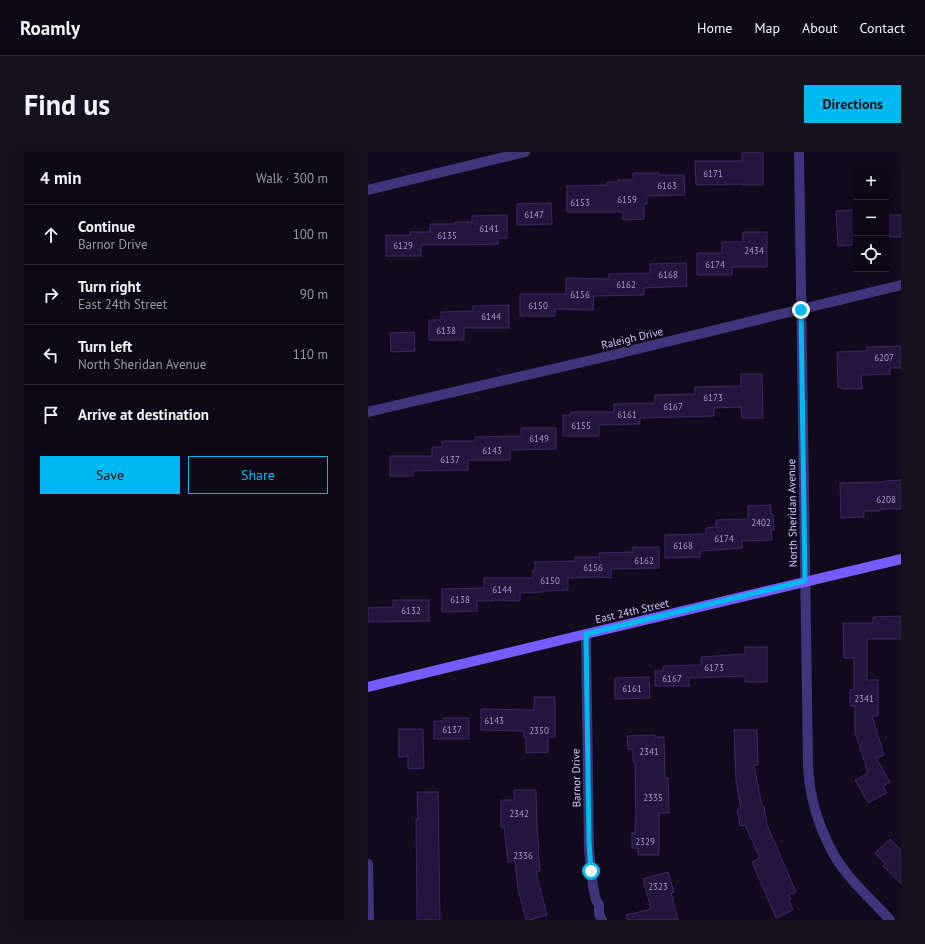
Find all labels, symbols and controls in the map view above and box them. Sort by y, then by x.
text: Roamly [20,16,80,40]
text: Home [697,19,732,37]
text: Map [754,19,780,37]
text: About [802,19,838,37]
text: Contact [860,19,905,37]
button: Directions [804,85,901,123]
text: Find us [24,86,110,123]
map controls [853,164,889,272]
button: + [853,164,889,200]
text: 4 min [40,167,81,189]
house number: 6171 [703,168,723,179]
text: Walk · 300 m [256,170,328,187]
house number: 6163 [657,180,677,191]
house number: 6159 [617,194,637,205]
house number: 6153 [570,197,590,208]
button: − [853,200,889,236]
house number: 6147 [524,209,544,220]
text: Continue [78,217,135,236]
house number: 6141 [479,223,499,234]
icon: ahead [40,224,62,246]
text: 100 m [293,226,328,243]
house number: 6135 [437,230,457,241]
text: Barnor Drive [78,236,148,253]
button: locate [853,236,889,272]
house number: 6129 [393,240,413,251]
house number: 2434 [744,245,764,256]
house number: 6174 [705,259,725,270]
house number: 6168 [658,269,678,280]
text: Turn right [78,277,141,296]
house number: 6162 [616,279,636,290]
icon: right [40,284,62,306]
text: 90 m [300,286,328,303]
house number: 6156 [570,289,590,300]
text: East 24th Street [78,296,167,313]
house number: 6150 [528,300,548,311]
route end [792,301,810,319]
house number: 6144 [481,311,501,322]
street label: Raleigh Drive [600,324,665,352]
house number: 6138 [436,325,456,336]
text: Turn left [78,337,132,356]
icon: left [40,344,62,366]
text: 110 m [293,346,328,363]
house number: 6207 [874,352,894,363]
text: North Sheridan Avenue [78,356,206,373]
house number: 6173 [703,392,723,403]
house number: 6167 [663,401,683,412]
icon: arrive [40,404,62,426]
text: Arrive at destination [78,405,209,424]
house number: 6161 [617,409,637,420]
house number: 6155 [571,420,591,431]
house number: 6149 [529,433,549,444]
house number: 6143 [482,445,502,456]
house number: 6137 [440,454,460,465]
button: Save [40,456,180,494]
button: Share [188,456,328,494]
street label: North Sheridan Avenue [784,458,800,567]
house number: 6208 [876,494,896,505]
house number: 2402 [751,517,771,528]
house number: 6174 [714,533,734,544]
house number: 6168 [673,540,693,551]
house number: 6162 [634,555,654,566]
house number: 6156 [583,562,603,573]
house number: 6150 [540,575,560,586]
house number: 6144 [492,584,512,595]
house number: 6138 [450,594,470,605]
street label: East 24th Street [594,596,671,626]
house number: 6132 [401,605,421,616]
house number: 6173 [704,662,724,673]
house number: 6167 [662,673,682,684]
house number: 6161 [622,683,642,694]
house number: 2341 [854,693,874,704]
house number: 6143 [484,715,504,726]
house number: 6137 [442,724,462,735]
house number: 2350 [529,725,549,736]
house number: 2341 [639,746,659,757]
street label: Barnor Drive [568,748,584,808]
house number: 2335 [643,792,663,803]
house number: 2342 [509,808,529,819]
house number: 2329 [635,836,655,847]
house number: 2336 [513,850,533,861]
route start [582,862,600,880]
house number: 2323 [648,881,668,892]

